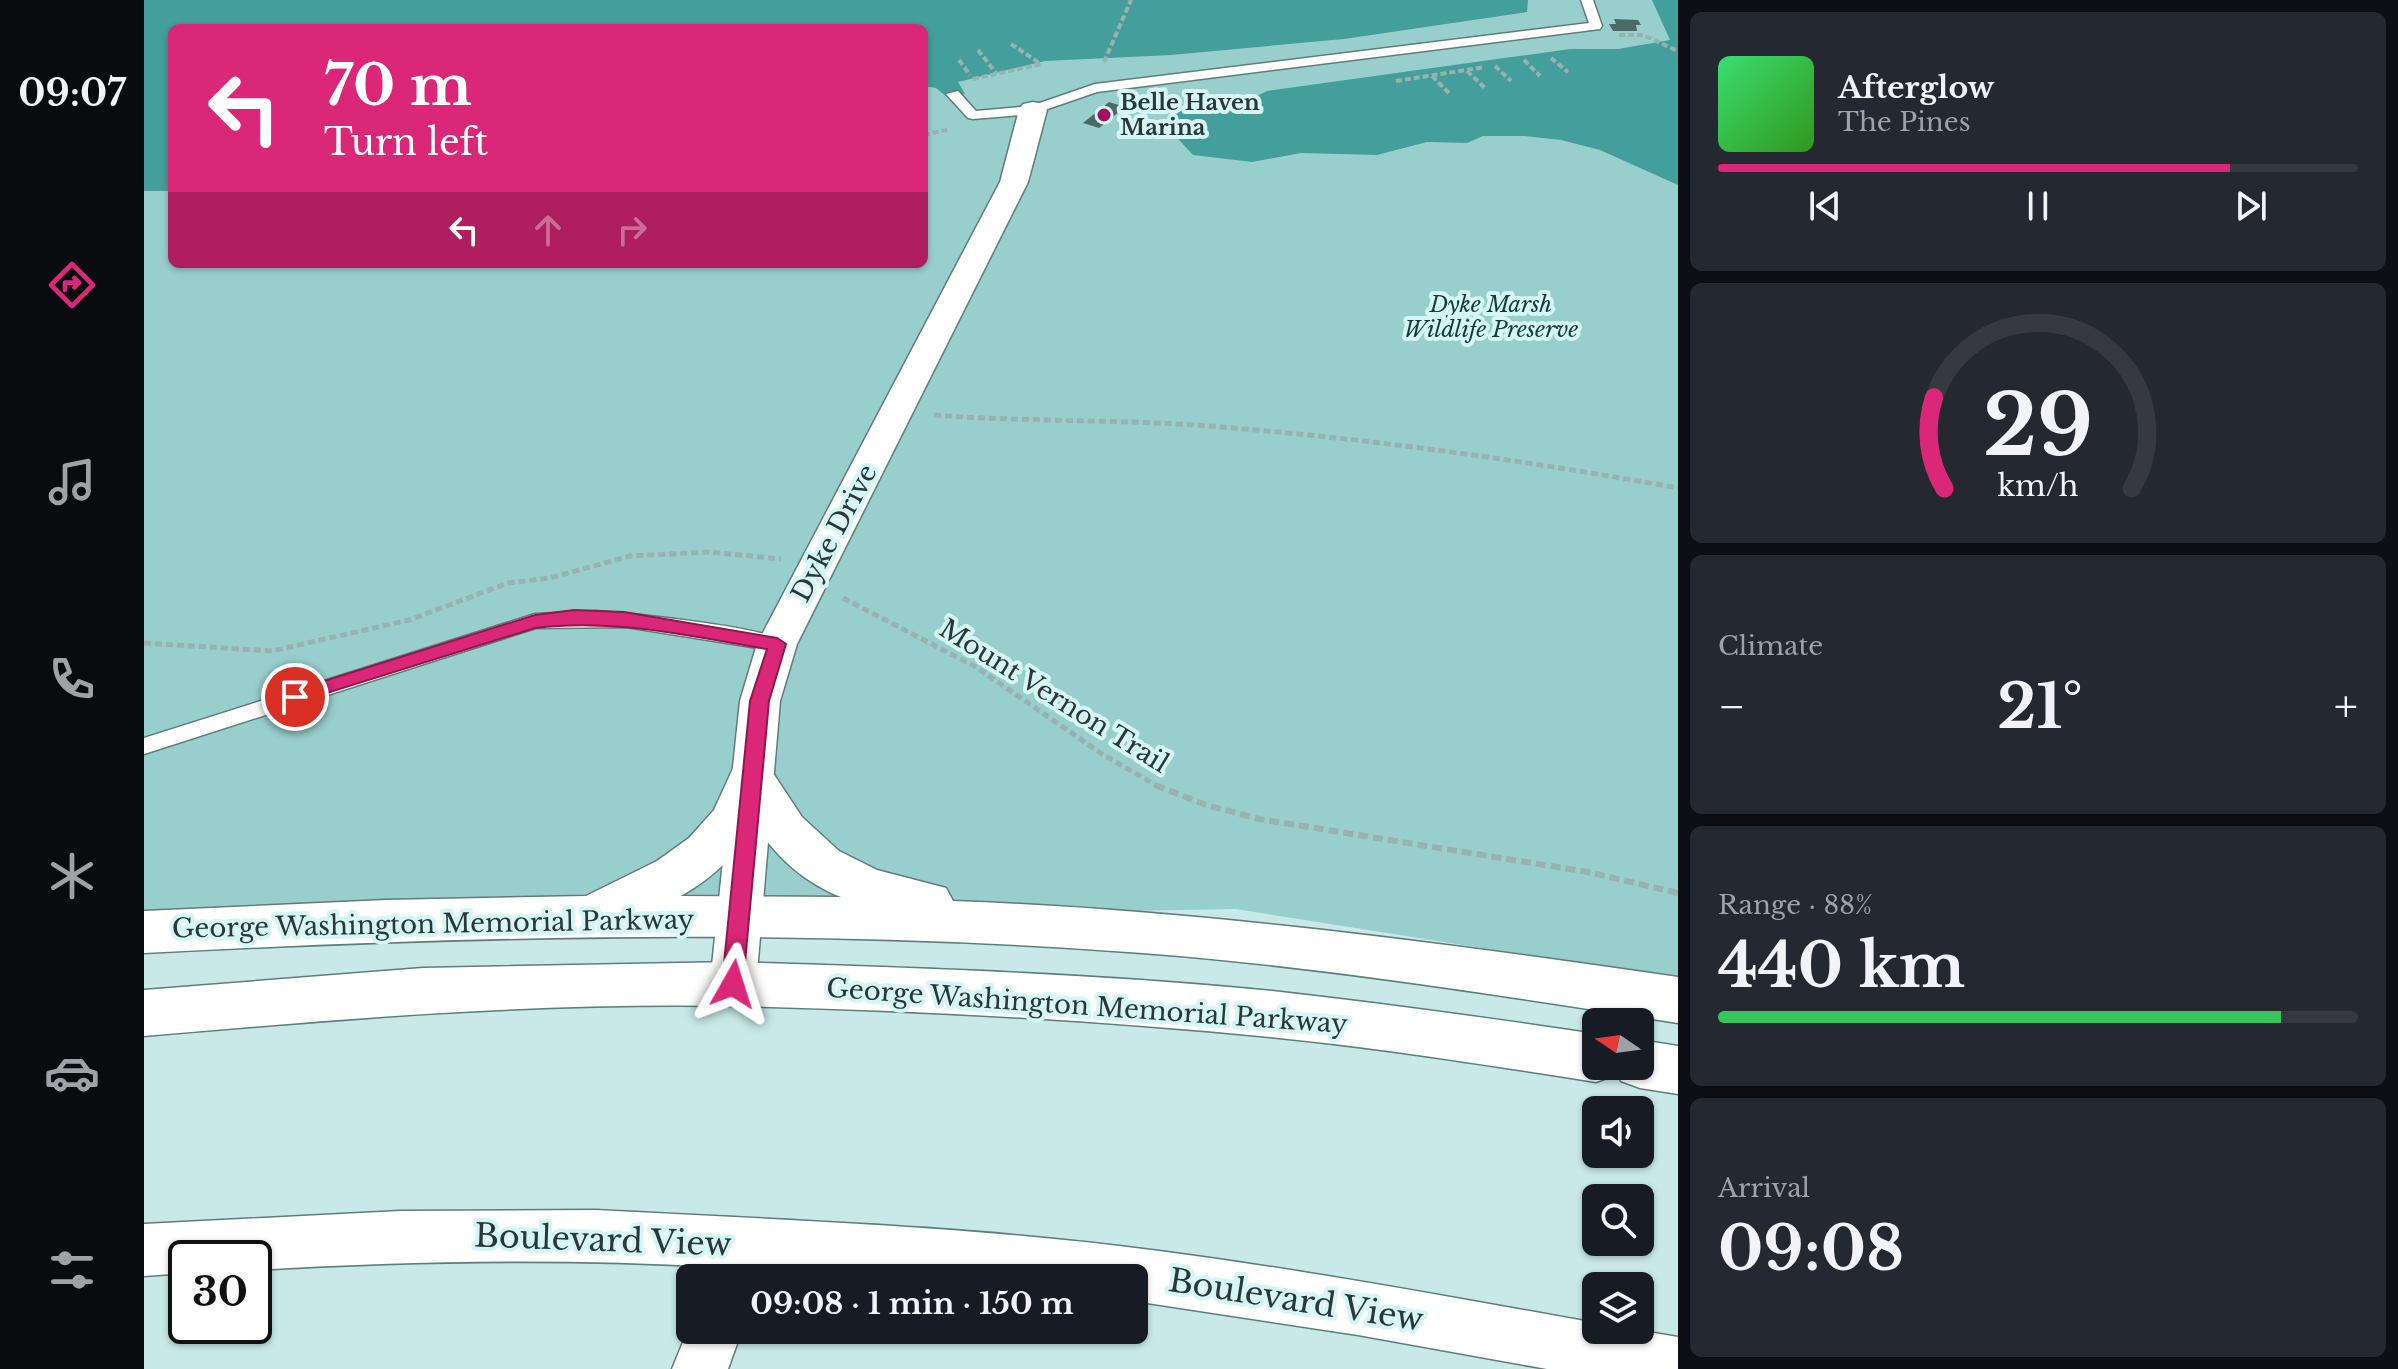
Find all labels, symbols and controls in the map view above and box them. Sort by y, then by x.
text: 70 m [324,51,472,120]
icon: left [192,56,296,160]
text: Afterglow [1838,69,1994,106]
text: 09:07 [18,71,126,116]
place label: Belle Haven Marina [1120,89,1260,141]
marker: Belle Haven Marina [1095,106,1113,124]
text: The Pines [1838,106,1970,138]
text: Turn left [324,120,488,165]
icon: previous [1803,184,1847,228]
icon: pause [2016,184,2060,228]
icon: next [2229,184,2273,228]
icon: left [442,208,486,252]
icon: ahead [526,208,570,252]
icon: right [610,208,654,252]
icon: directions [44,257,100,313]
park label: Dyke Marsh Wildlife Preserve [1404,291,1578,343]
text: 29 [1983,374,2093,477]
icon: music [44,454,100,510]
street label: Dyke Drive [784,459,884,607]
text: km/h [1997,468,2079,504]
street label: Mount Vernon Trail [933,612,1175,780]
text: Climate [1718,630,1823,662]
icon: phone [44,651,100,707]
pin [261,663,329,731]
text: 21° [1997,670,2082,744]
icon: arrive [273,675,317,719]
text: − [1718,679,1746,734]
text: + [2334,679,2358,734]
icon: climate [44,848,100,904]
text: Range · 88% [1718,889,1872,921]
street label: George Washington Memorial Parkway [172,903,695,945]
text: 440 km [1718,929,1965,1003]
position arrow [691,942,775,1026]
street label: George Washington Memorial Parkway [825,972,1349,1040]
north arrow [1582,1008,1654,1080]
map controls [1582,1008,1654,1344]
icon: car [44,1045,100,1101]
button: sound [1582,1096,1654,1168]
text: Arrival [1718,1172,1810,1204]
button: search [1582,1184,1654,1256]
text: 09:08 [1718,1212,1904,1286]
street label: Boulevard View [474,1216,732,1264]
speed limit sign: 30 [168,1240,272,1344]
icon: filters [44,1242,100,1298]
street label: Boulevard View [1166,1260,1426,1340]
button: layers [1582,1272,1654,1344]
text: 09:08 · 1 min · 150 m [750,1285,1074,1322]

